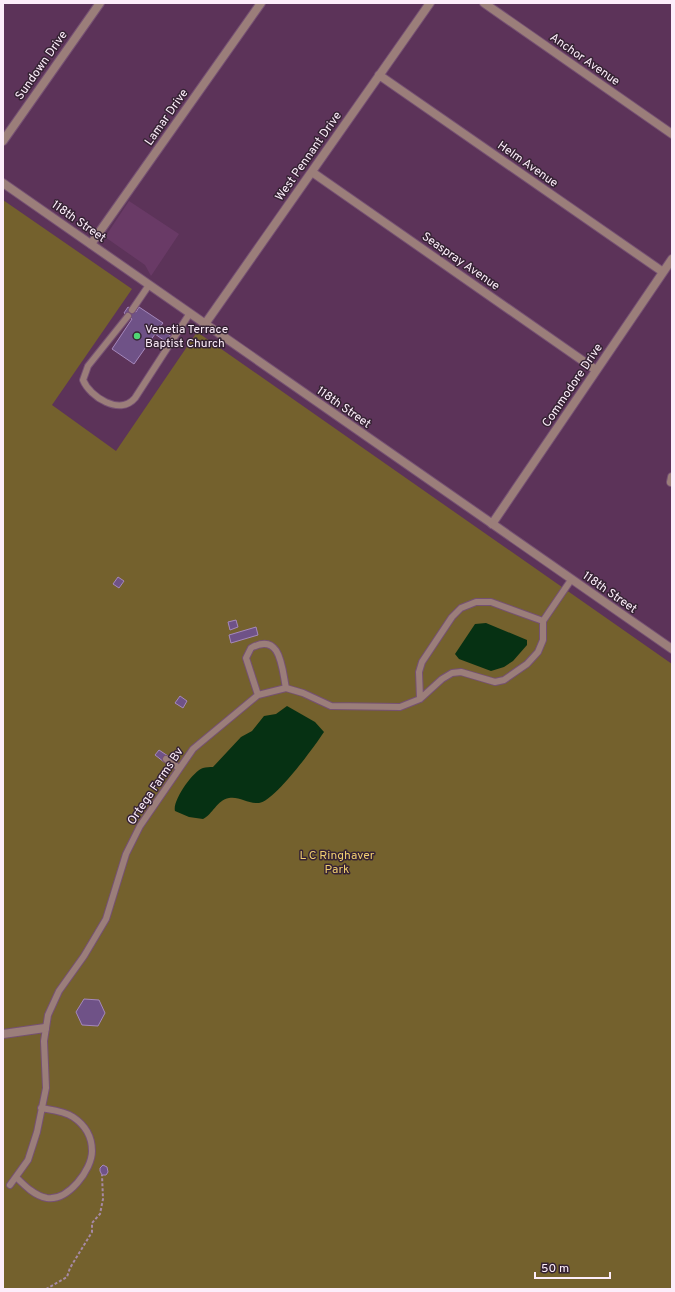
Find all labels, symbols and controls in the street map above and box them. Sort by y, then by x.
street label: Sundown Drive [12,28,72,103]
street label: Anchor Avenue [546,30,623,90]
street label: Lamar Drive [141,86,192,149]
street label: West Pennant Drive [272,109,346,204]
street label: Helm Avenue [494,138,561,192]
street label: 118th Street [48,197,109,246]
street label: Seaspray Avenue [418,229,503,295]
place label: Venetia Terrace Baptist Church [145,322,228,352]
marker: Venetia Terrace Baptist Church [132,331,142,341]
street label: Commodore Drive [539,341,607,430]
street label: 118th Street [313,383,374,432]
street label: 118th Street [579,568,640,617]
street label: Ortega Farms Bv [124,745,188,828]
park label: L C Ringhaver Park [299,848,375,878]
scale bar [535,1254,610,1280]
text: 50 m [541,1261,569,1277]

